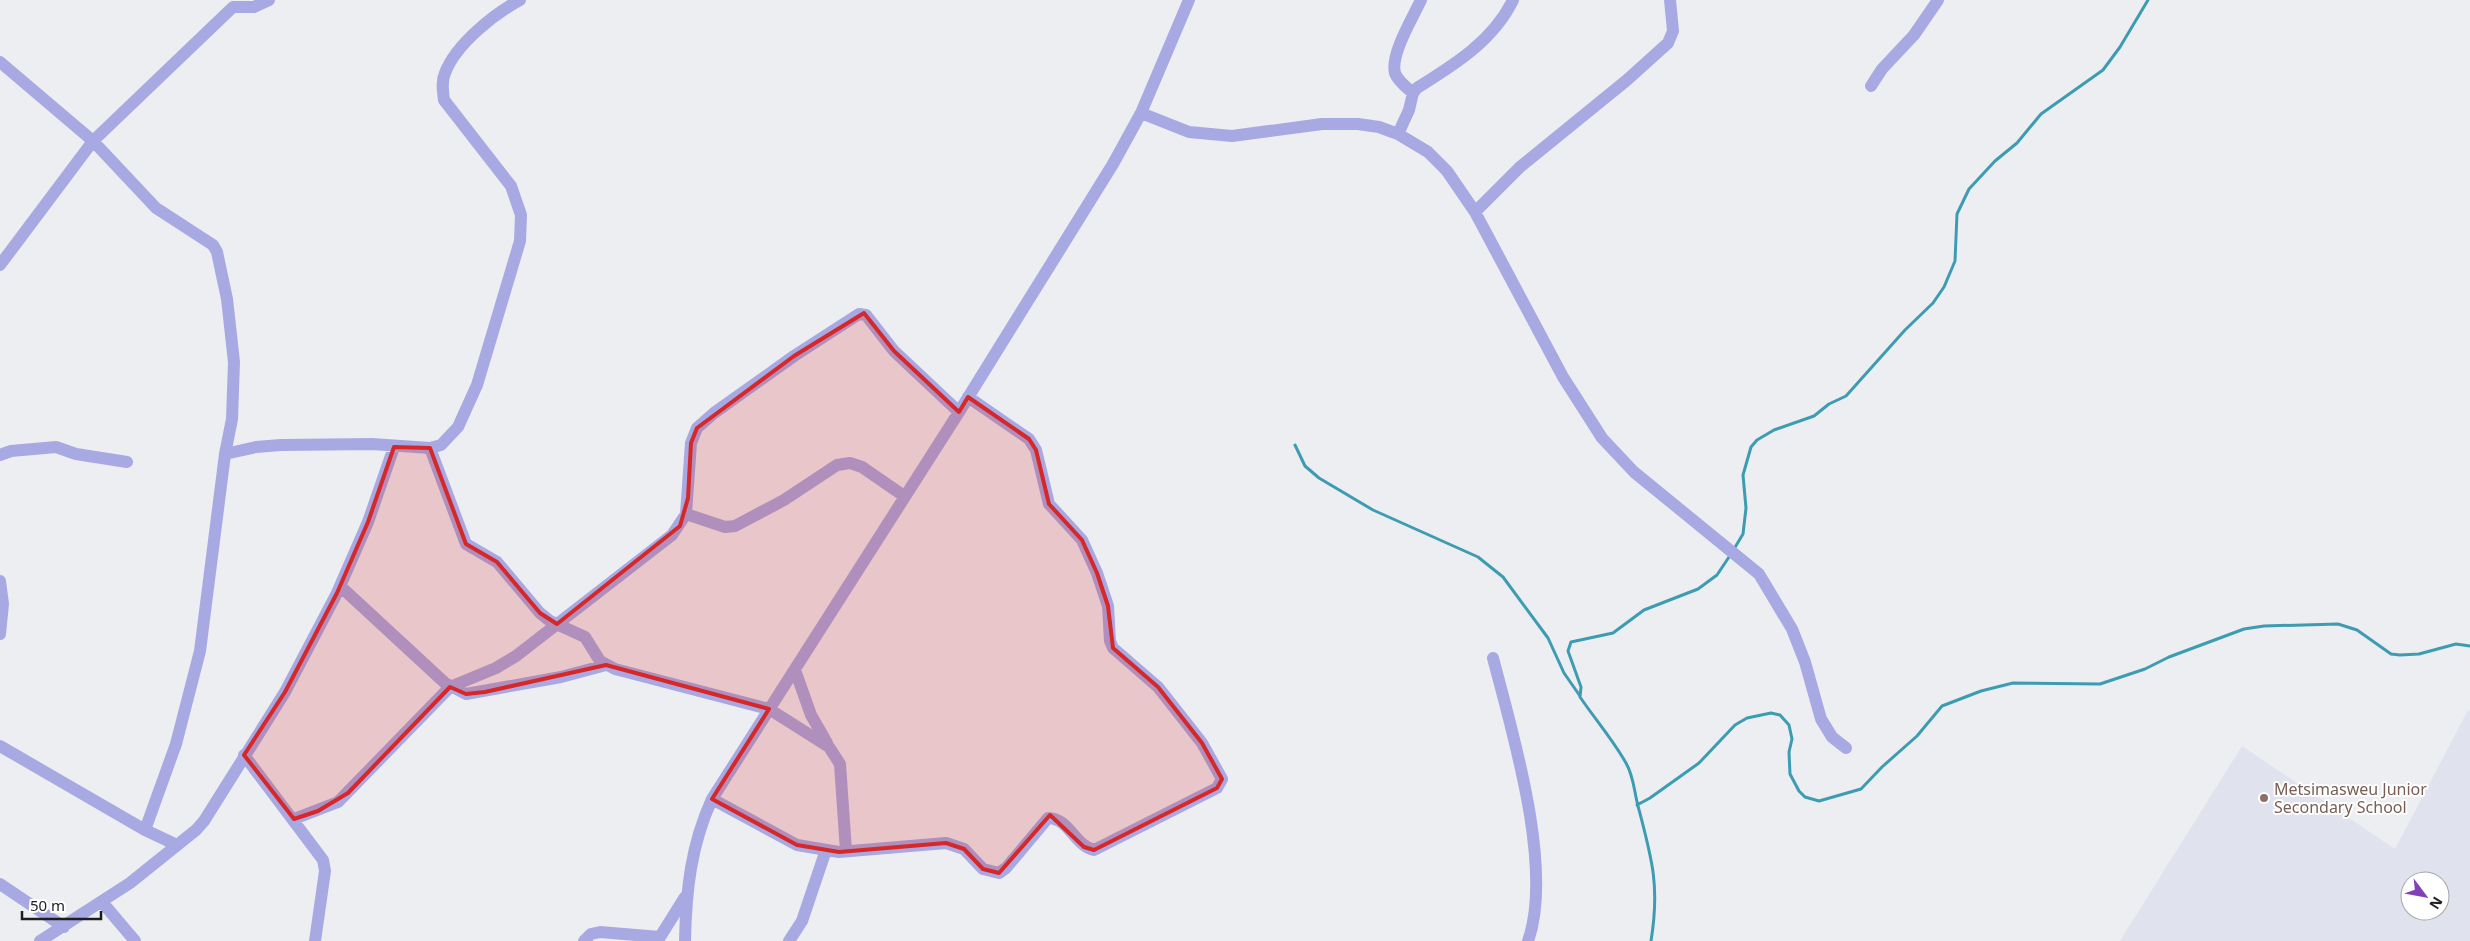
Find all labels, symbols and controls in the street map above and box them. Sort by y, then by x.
place label: Metsimasweu Junior Secondary School [2274,778,2427,818]
marker: Metsimasweu Junior Secondary School [2258,792,2270,804]
north arrow [2400,871,2450,921]
scale bar [22,888,101,920]
text: N [2425,893,2448,913]
text: 50 m [30,895,65,915]

